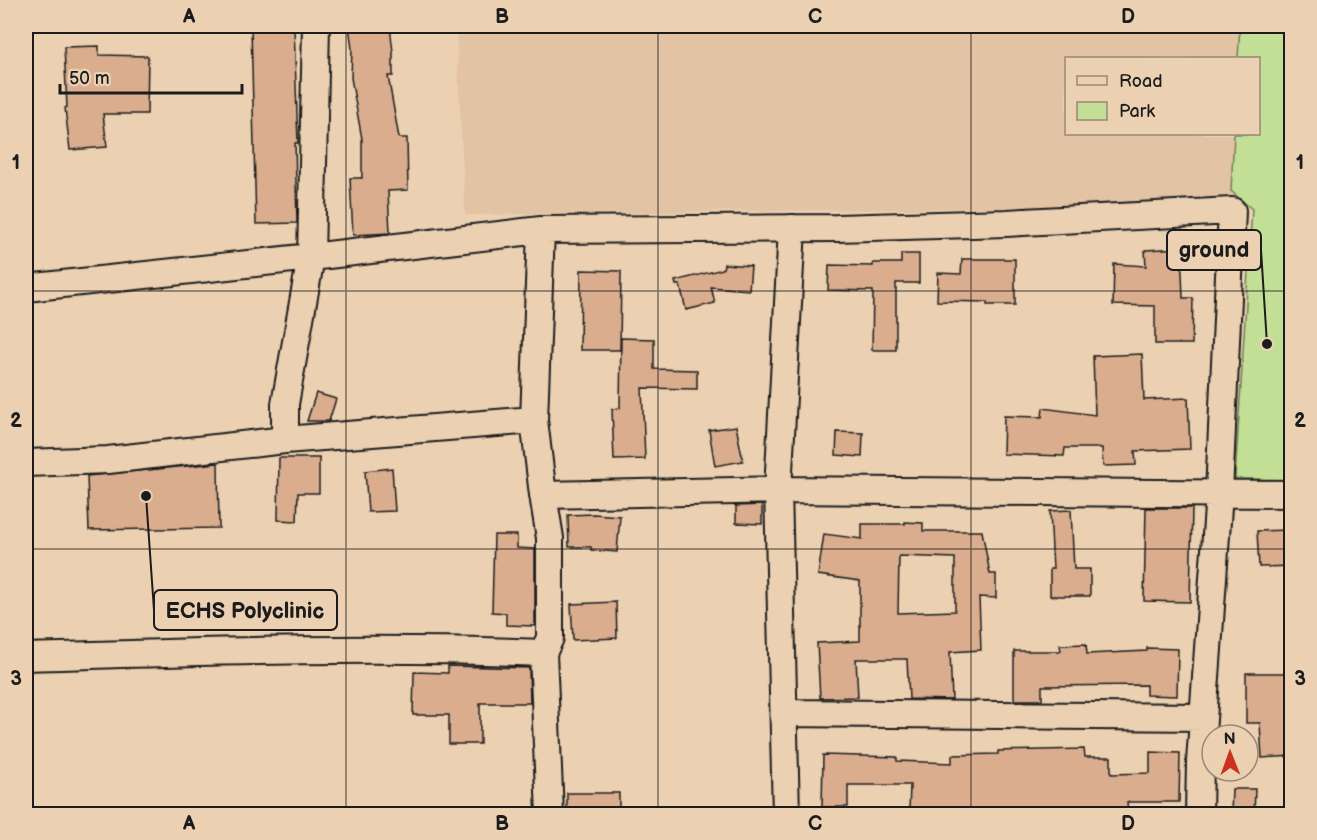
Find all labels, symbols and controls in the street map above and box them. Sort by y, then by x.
text: A [182,5,196,29]
text: B [495,5,509,29]
text: C [808,5,822,29]
text: D [1121,5,1135,29]
scale bar [60,57,242,95]
legend [1065,57,1260,135]
text: 50 m [69,68,110,89]
text: Road [1119,71,1163,92]
text: Park [1119,101,1155,122]
text: 1 [12,151,20,175]
text: 1 [1296,151,1304,175]
callout: ground [1167,230,1261,270]
text: ground [1179,237,1249,264]
text: 2 [10,409,22,433]
text: 2 [1294,409,1306,433]
callout: ECHS Polyclinic [154,590,337,630]
text: ECHS Polyclinic [166,598,324,625]
text: 3 [10,667,22,691]
text: 3 [1294,667,1306,691]
north arrow [1200,723,1260,783]
text: N [1224,730,1236,749]
text: A [182,812,196,836]
text: B [495,812,509,836]
text: C [808,812,822,836]
text: D [1121,812,1135,836]

